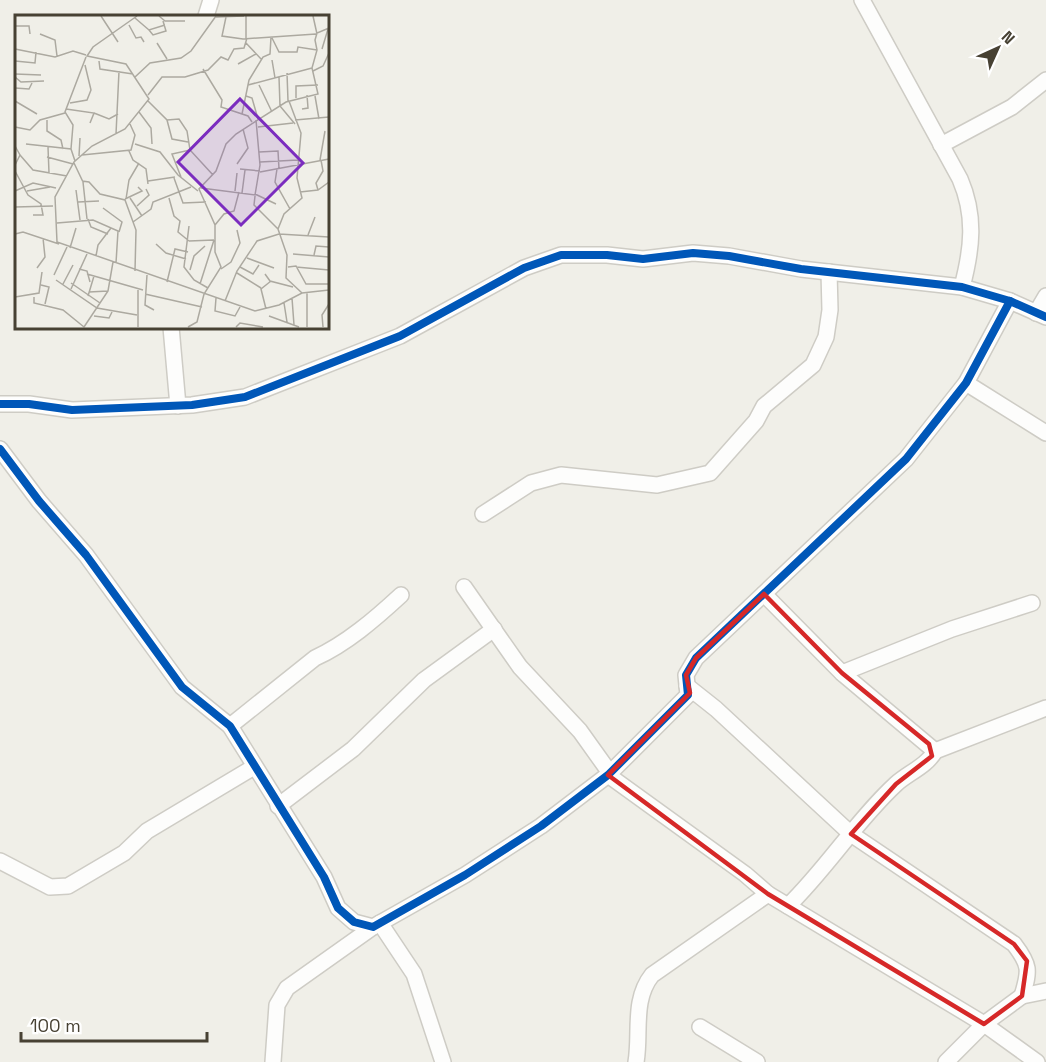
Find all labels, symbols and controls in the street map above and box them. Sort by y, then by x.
inset map [15,15,328,328]
north arrow [968,18,1028,78]
text: N [997,27,1019,49]
scale bar [21,1005,207,1043]
text: 100 m [30,1014,81,1037]

